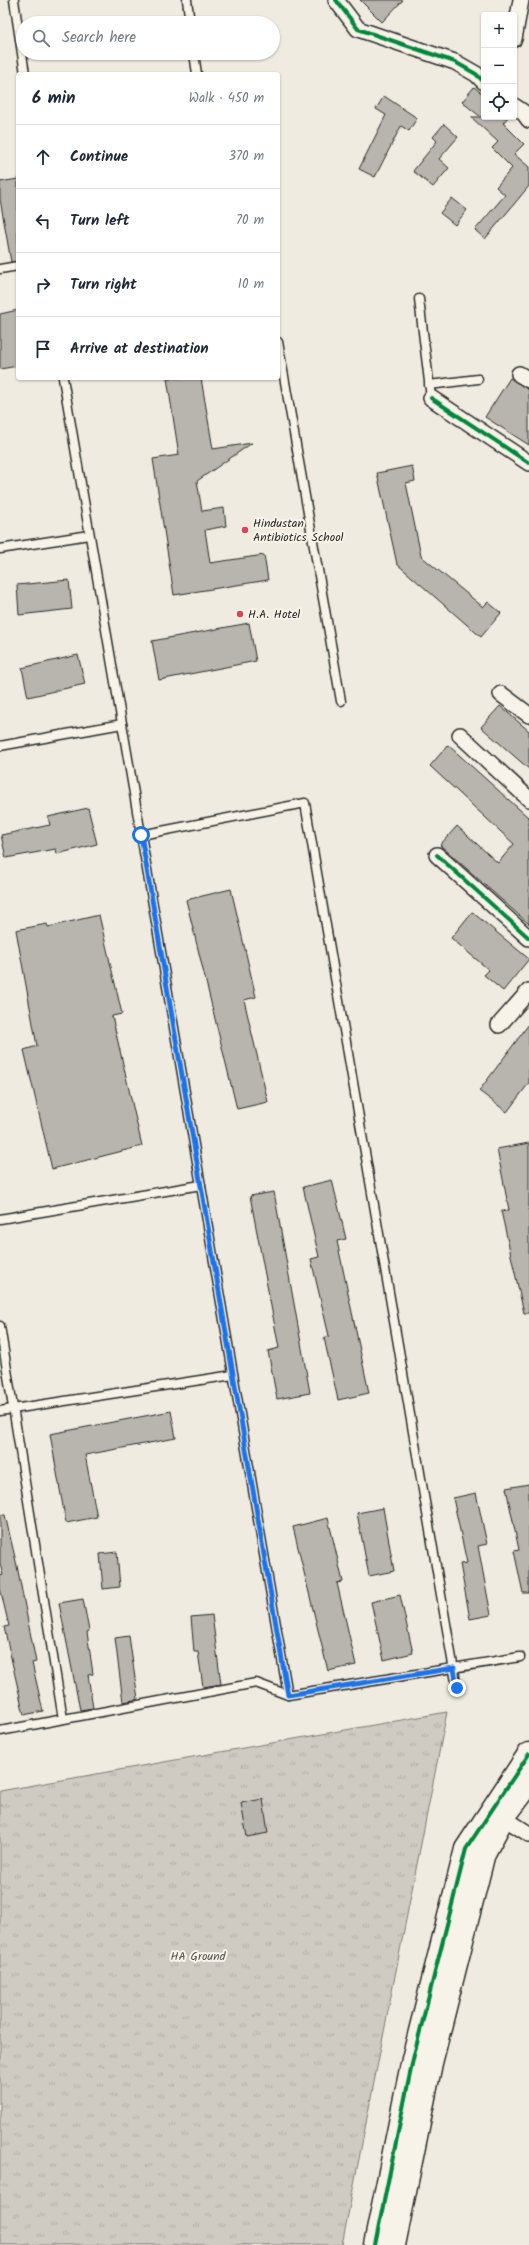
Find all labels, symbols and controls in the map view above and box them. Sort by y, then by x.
map controls [481,12,517,120]
button: + [481,12,517,48]
search box [16,16,280,60]
text: Search here [62,26,136,50]
icon: search [30,27,52,49]
button: − [481,48,517,84]
button: locate [481,84,517,120]
text: 6 min [32,85,76,112]
text: Walk · 450 m [189,88,264,109]
text: Continue [70,145,128,169]
icon: ahead [32,146,54,168]
text: 370 m [229,146,264,167]
text: Turn left [70,209,130,233]
icon: left [32,210,54,232]
text: 70 m [236,210,264,231]
text: Turn right [70,273,137,297]
icon: right [32,274,54,296]
text: 10 m [238,274,264,295]
text: Arrive at destination [70,337,209,361]
icon: arrive [32,338,54,360]
place label: Hindustan Antibiotics School [253,514,344,547]
marker: Hindustan Antibiotics School [240,525,250,535]
place label: H.A. Hotel [248,605,300,624]
marker: H.A. Hotel [235,609,245,619]
route start [132,826,150,844]
route end [448,1679,466,1697]
park label: HA Ground [170,1947,227,1966]

